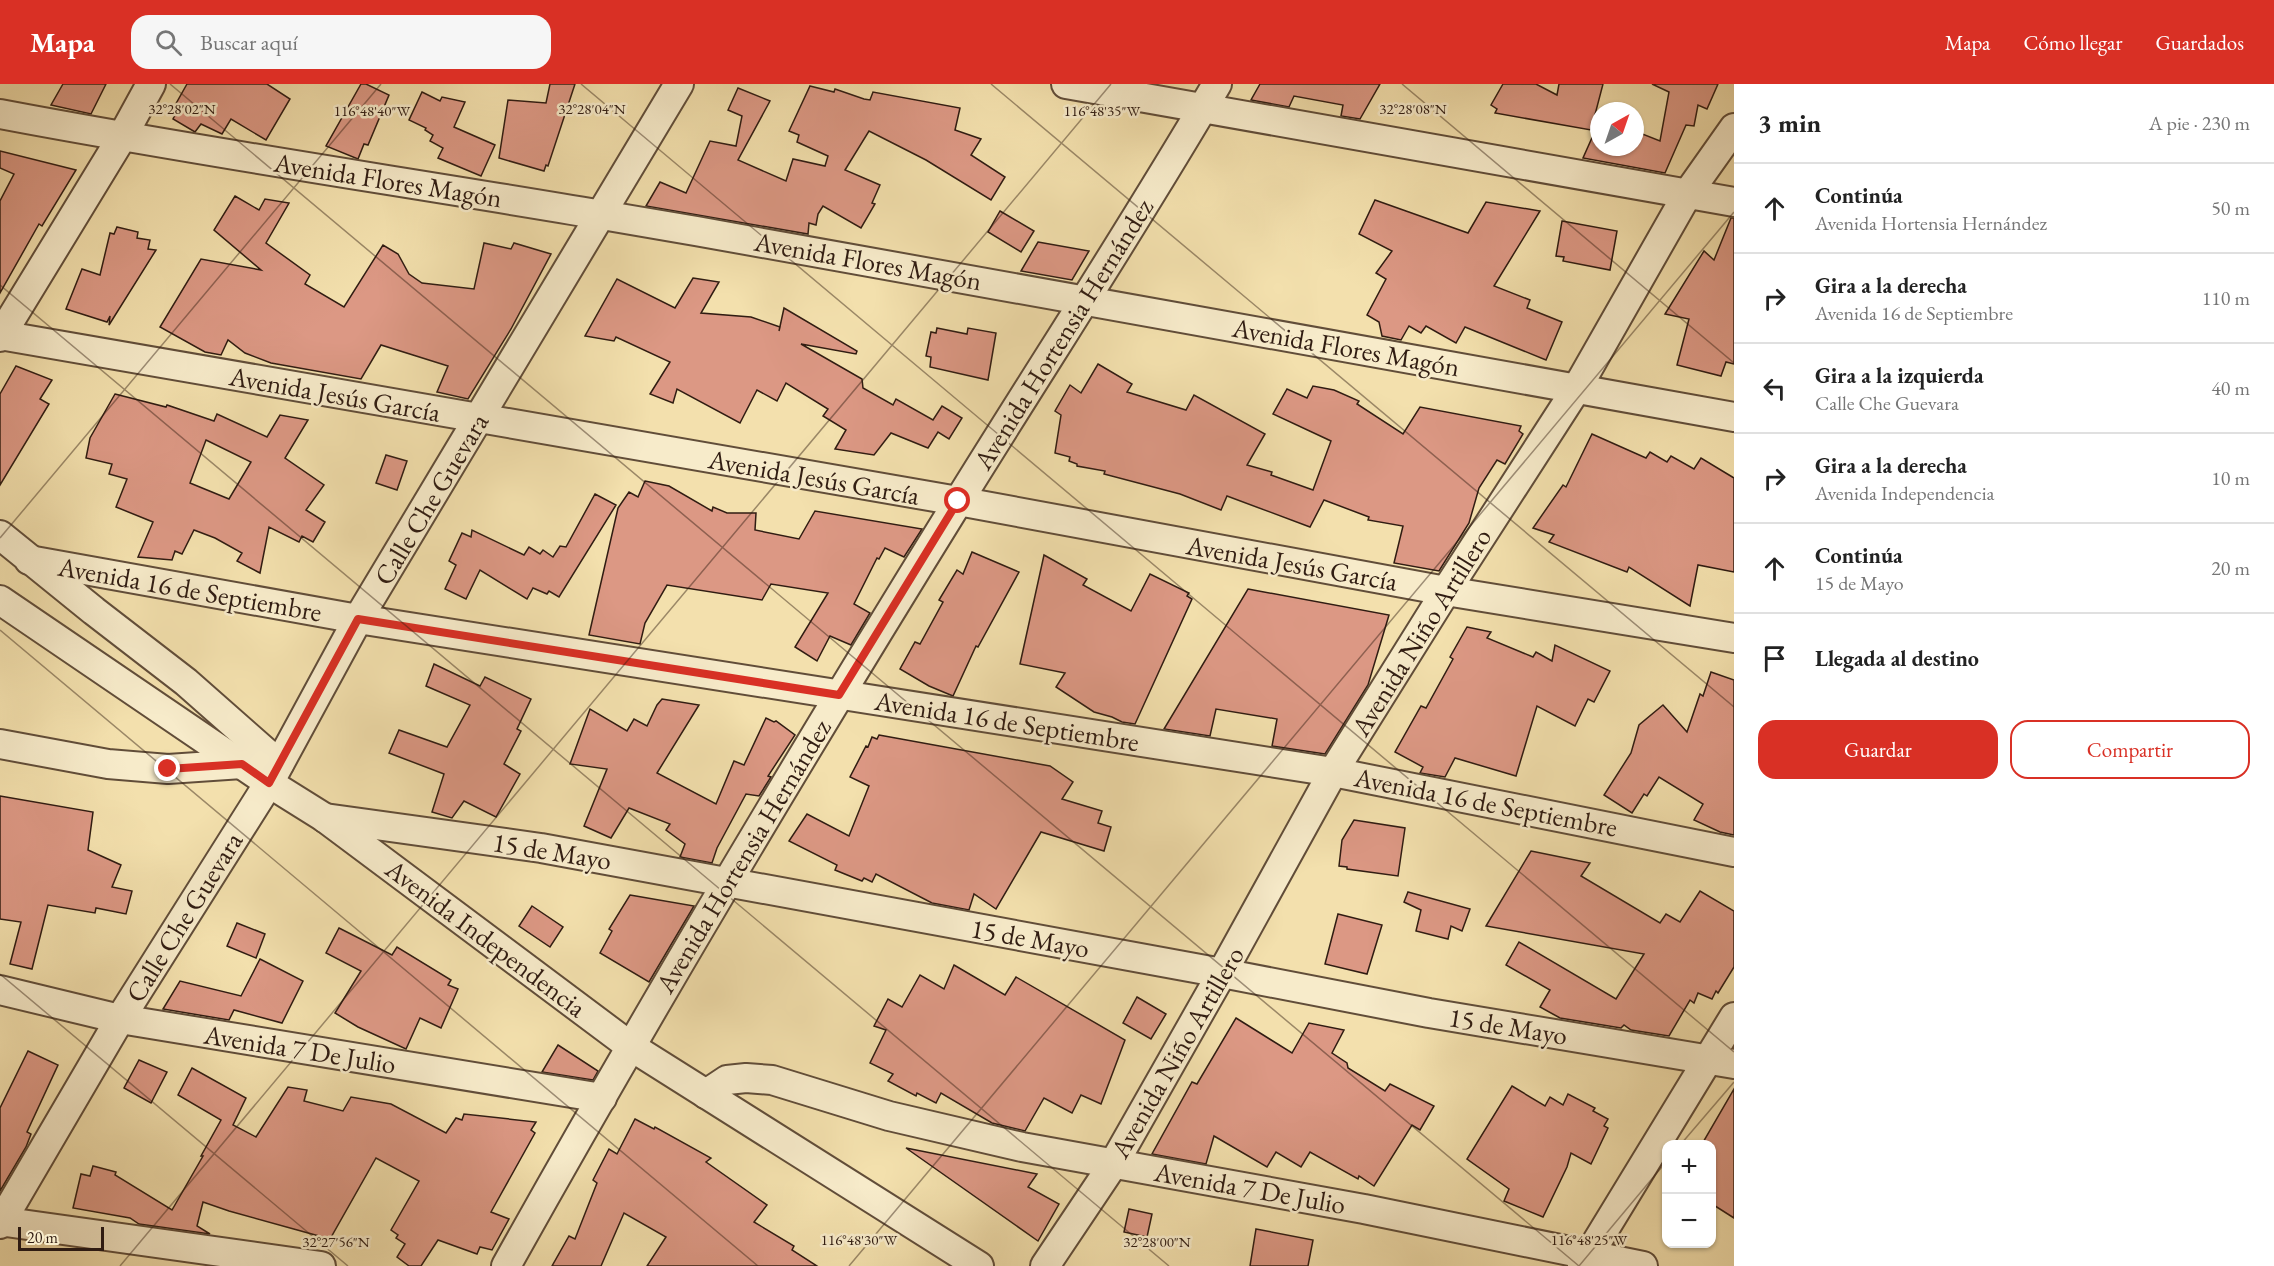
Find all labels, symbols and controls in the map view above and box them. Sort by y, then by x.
search box [131,15,551,69]
text: Mapa [30,24,95,60]
icon: search [152,26,185,59]
text: Buscar aquí [200,28,298,57]
text: Mapa [1945,29,1990,56]
text: Cómo llegar [2023,29,2122,56]
text: Guardados [2155,29,2244,56]
text: 32°28'02"N [148,99,216,118]
text: 32°28'04"N [558,99,626,118]
text: 32°28'08"N [1379,99,1447,118]
text: 116°48'40"W [334,101,410,120]
text: 116°48'35"W [1064,101,1140,120]
north arrow [1590,102,1644,156]
text: 3 min [1758,106,1821,140]
text: A pie · 230 m [2149,110,2250,136]
street label: Avenida Flores Magón [270,145,505,215]
text: Continúa [1815,181,1903,210]
street label: Avenida Hortensia Hernández [965,191,1161,477]
icon: ahead [1758,192,1791,225]
text: 50 m [2211,195,2250,221]
text: Avenida Hortensia Hernández [1815,210,2047,236]
street label: Avenida Flores Magón [751,224,985,298]
text: Gira a la derecha [1815,271,1967,300]
icon: right [1758,282,1791,315]
text: 110 m [2202,285,2250,311]
text: Avenida 16 de Septiembre [1815,300,2013,326]
street label: Avenida Flores Magón [1229,310,1463,384]
street label: Avenida Jesús García [226,358,444,430]
text: Gira a la izquierda [1815,361,1984,390]
icon: left [1758,372,1791,405]
text: 40 m [2211,375,2250,401]
text: Calle Che Guevara [1815,390,1959,416]
street label: Calle Che Guevara [366,407,496,591]
street label: Avenida Jesús García [705,441,923,513]
text: Gira a la derecha [1815,451,1967,480]
icon: right [1758,462,1791,495]
text: 10 m [2211,465,2250,491]
text: Avenida Independencia [1815,480,1995,506]
route start [944,487,970,513]
street label: Avenida Niño Artillero [1342,521,1499,743]
street label: Avenida Jesús García [1183,527,1401,599]
text: Continúa [1815,541,1903,570]
street label: Avenida 16 de Septiembre [54,548,325,629]
icon: ahead [1758,552,1791,585]
text: 20 m [2211,555,2250,581]
text: 15 de Mayo [1815,570,1904,596]
icon: arrive [1758,642,1791,675]
text: Llegada al destino [1815,644,1979,673]
street label: Avenida 16 de Septiembre [871,683,1142,759]
street label: Avenida Hortensia Hernández [647,712,839,1000]
button: Guardar [1758,720,1998,779]
button: Compartir [2010,720,2250,779]
route end [154,755,180,781]
street label: Avenida 16 de Septiembre [1350,759,1621,845]
street label: 15 de Mayo [490,824,614,878]
street label: Calle Che Guevara [118,825,250,1009]
street label: Avenida Independencia [378,850,594,1025]
street label: 15 de Mayo [968,910,1092,966]
street label: Avenida Niño Artillero [1102,940,1252,1165]
street label: 15 de Mayo [1446,999,1570,1053]
street label: Avenida 7 De Julio [201,1016,398,1081]
map controls [1662,1140,1716,1248]
button: + [1662,1140,1716,1194]
street label: Avenida 7 De Julio [1151,1154,1348,1222]
button: − [1662,1194,1716,1248]
scale bar [18,1224,104,1252]
text: 20 m [27,1227,58,1248]
text: 116°48'30"W [821,1230,897,1249]
text: 116°48'25"W [1551,1230,1627,1249]
text: 32°27'56"N [302,1232,370,1251]
text: 32°28'00"N [1123,1232,1191,1251]

